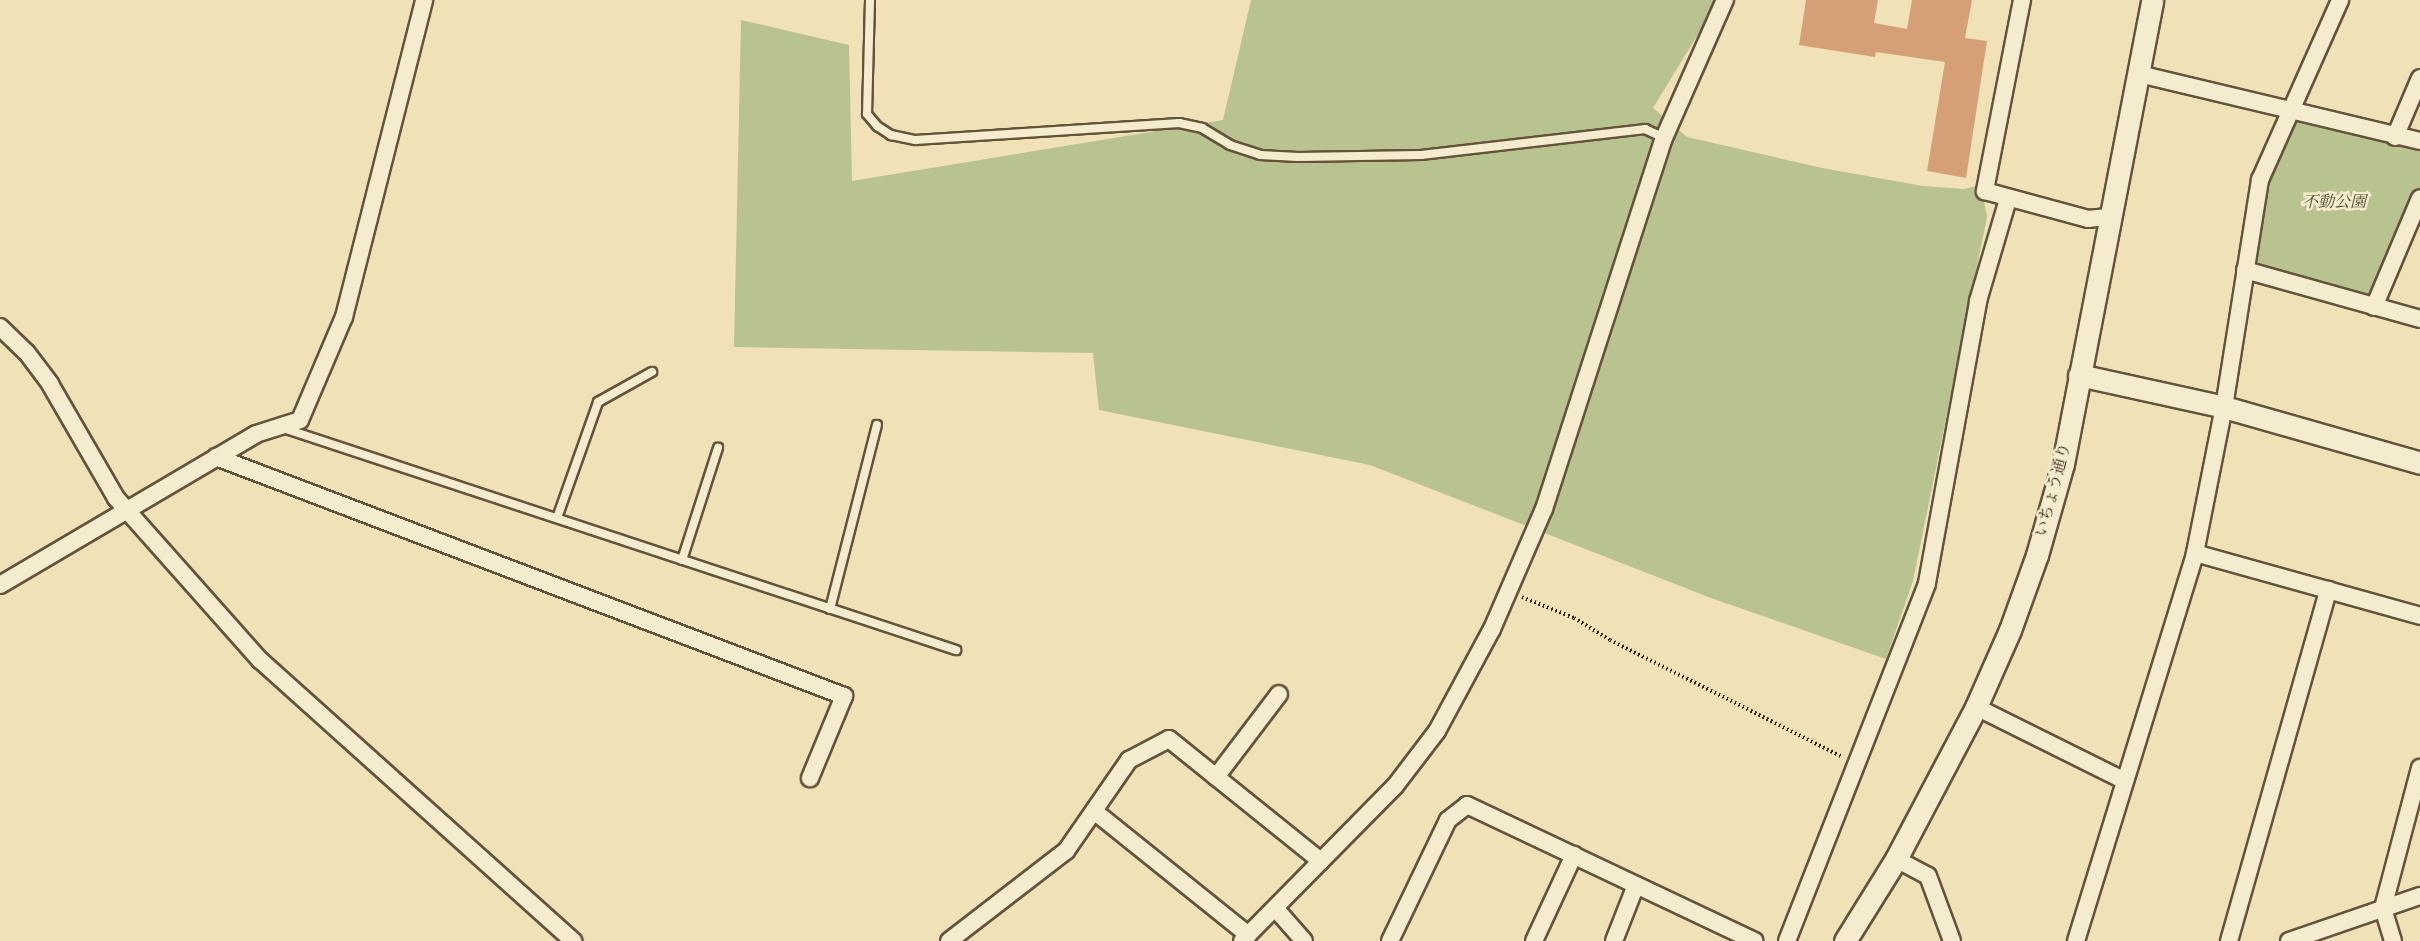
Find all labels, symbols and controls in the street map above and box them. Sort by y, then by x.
park label: 不動公園 [2302,193,2366,213]
street label: いちょう通り [2032,441,2076,539]

